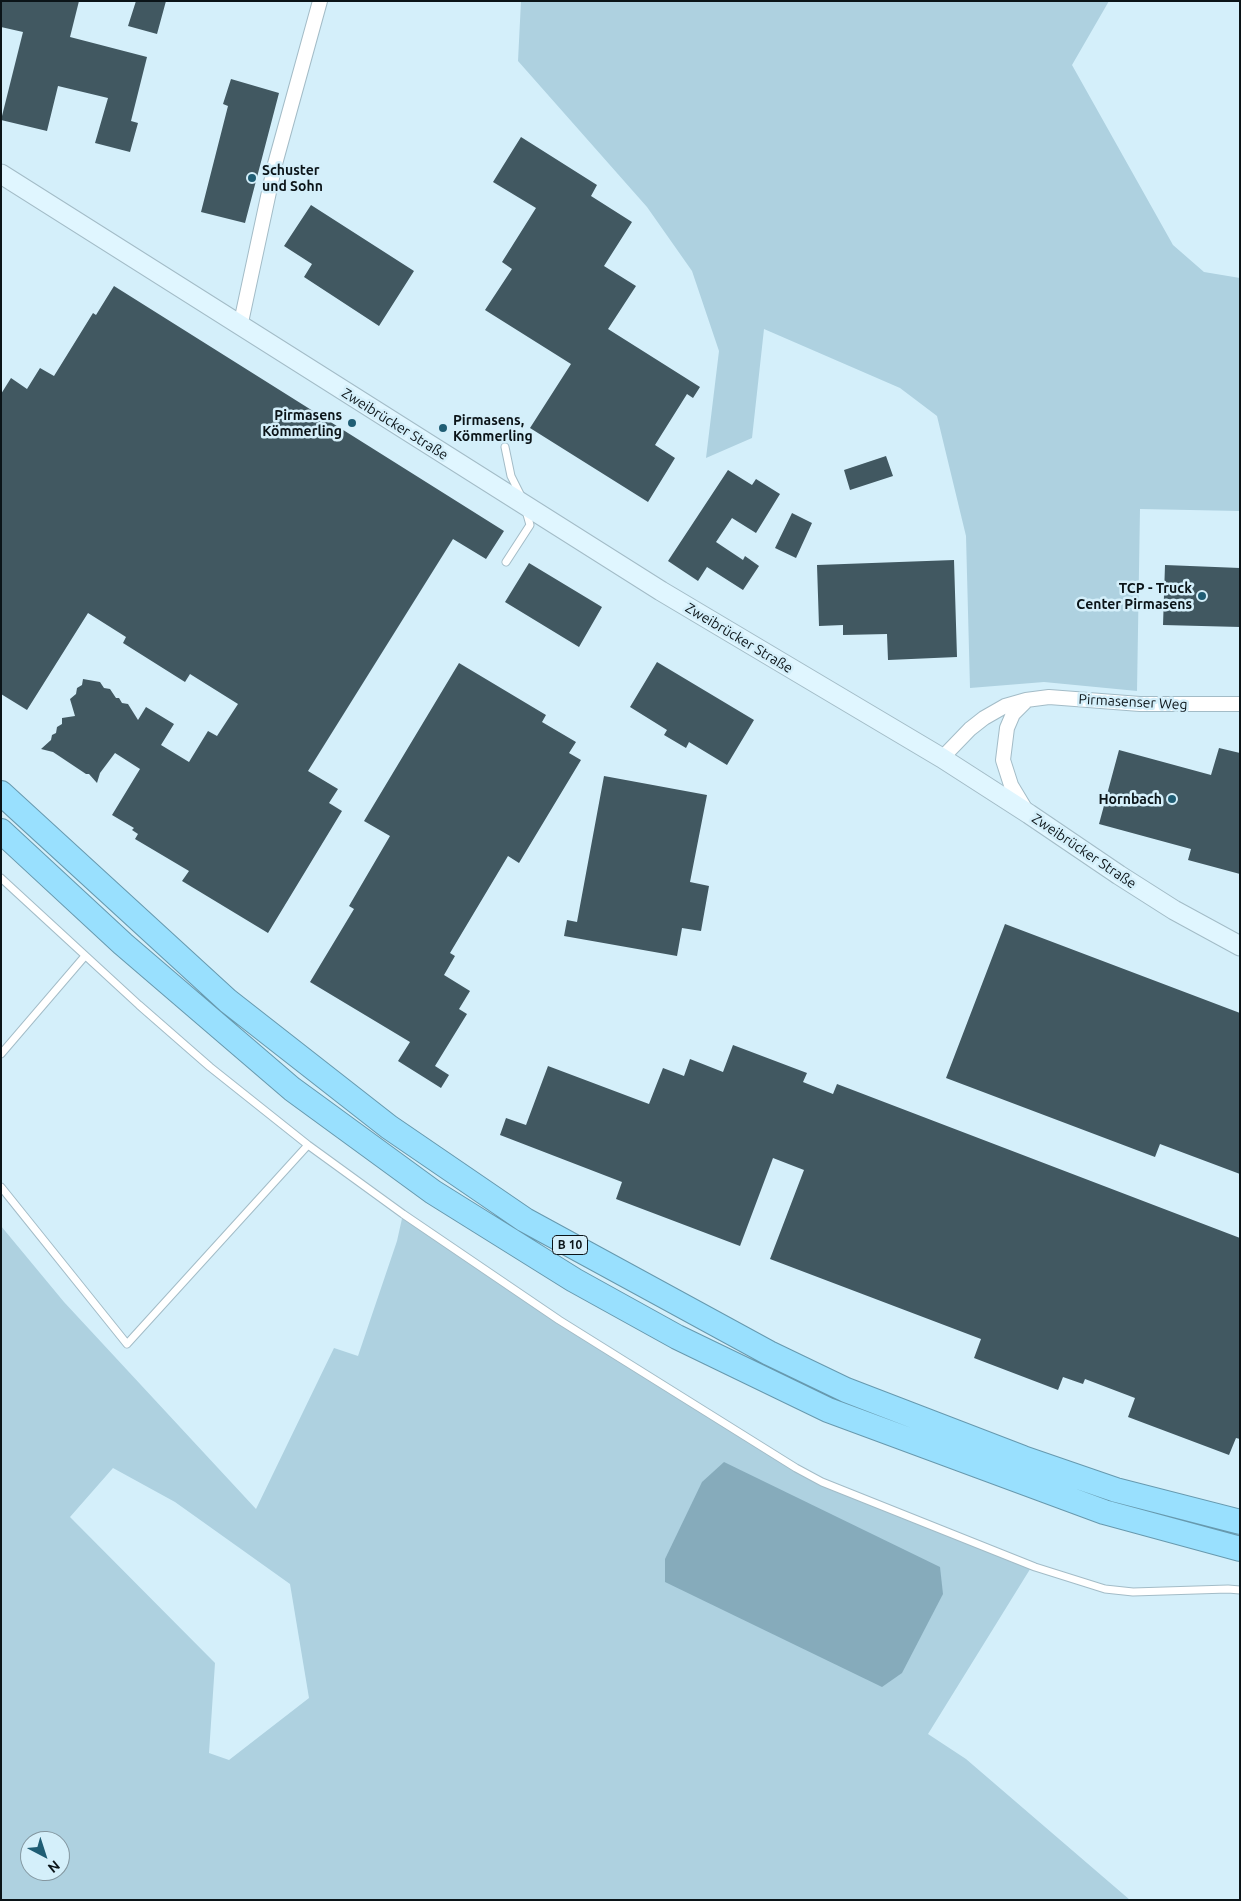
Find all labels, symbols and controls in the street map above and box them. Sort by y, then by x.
place label: Schuster und Sohn [262,162,323,194]
marker: Schuster und Sohn [246,172,258,184]
street label: Zweibrücker Straße [339,384,451,464]
place label: Pirmasens Kömmerling [262,407,342,440]
place label: Pirmasens, Kömmerling [453,412,533,444]
marker: Pirmasens Kömmerling [346,417,358,429]
marker: Pirmasens, Kömmerling [437,422,449,434]
place label: TCP - Truck Center Pirmasens [1076,580,1192,612]
marker: TCP - Truck Center Pirmasens [1196,590,1208,602]
street label: Zweibrücker Straße [682,599,796,677]
street label: Pirmasenser Weg [1078,691,1188,713]
place label: Hornbach [1098,791,1162,807]
marker: Hornbach [1166,793,1178,805]
street label: Zweibrücker Straße [1029,810,1139,892]
road number: B 10 [552,1236,588,1254]
north arrow [20,1831,70,1881]
text: N [45,1857,63,1876]

